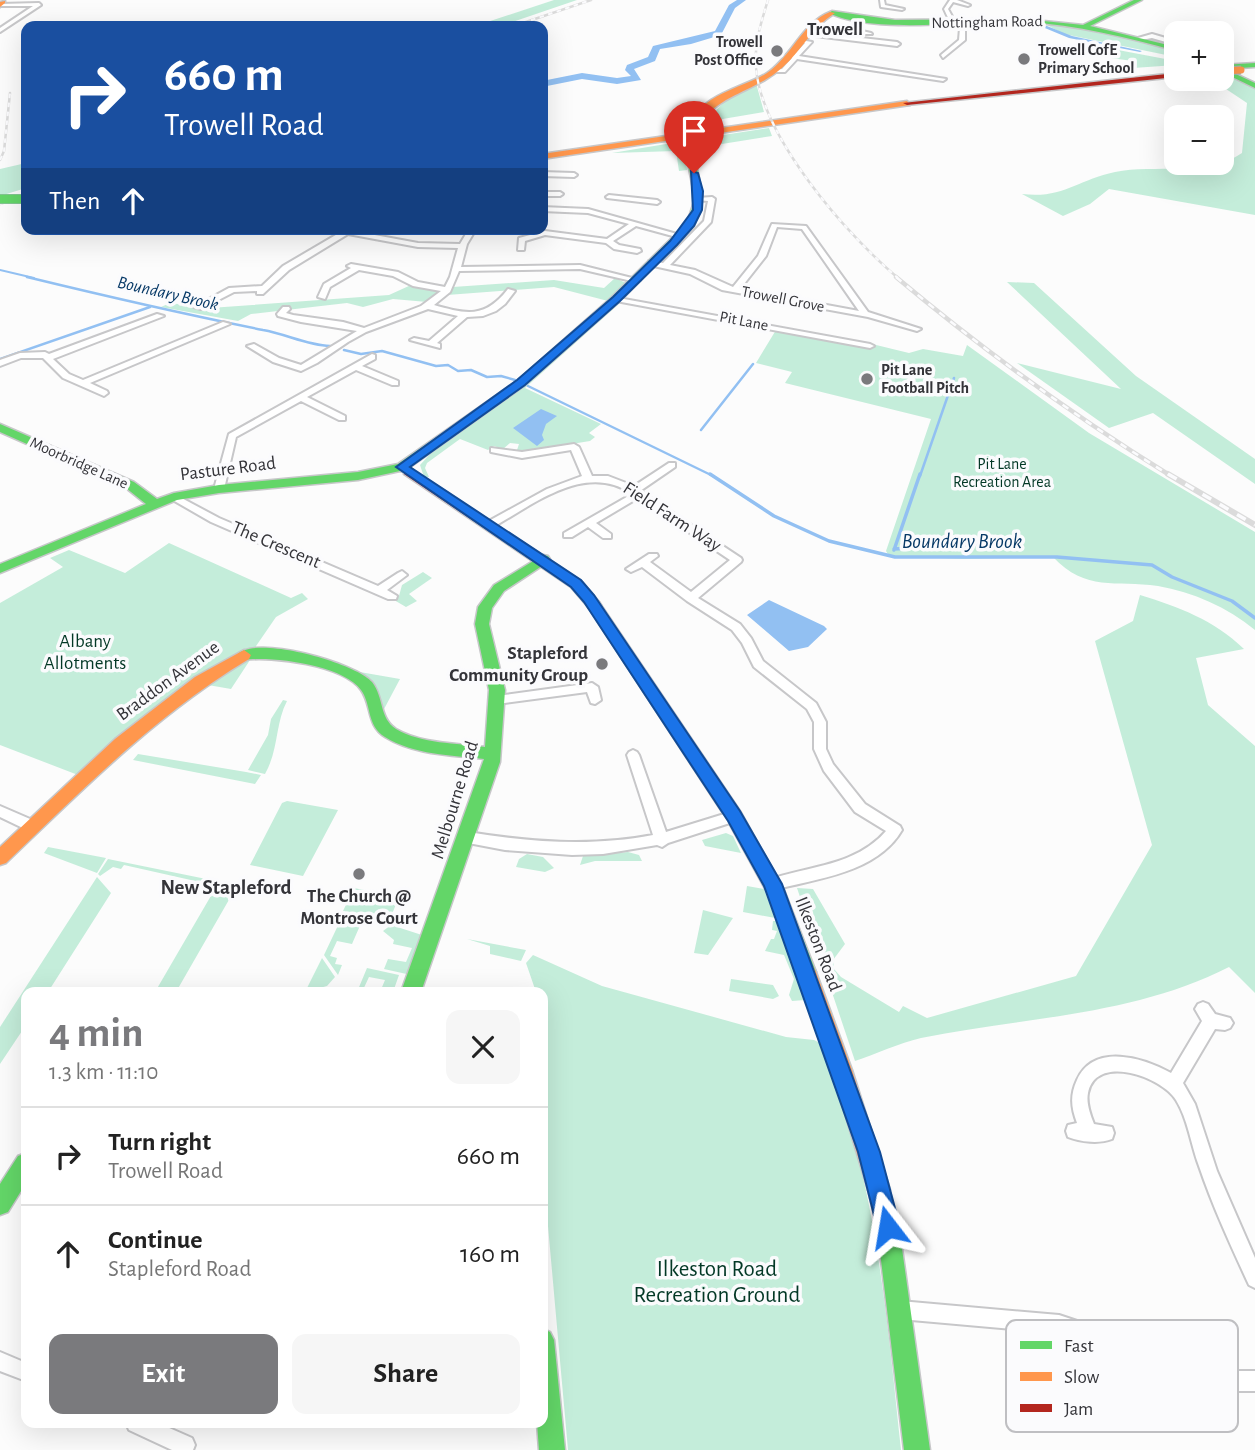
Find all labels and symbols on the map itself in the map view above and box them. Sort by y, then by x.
street label: Nottingham Road [931,13,1043,31]
district label: Trowell [807,20,863,39]
place label: Trowell Post Office [694,34,763,68]
place label: Trowell CofE Primary School [1038,42,1135,77]
marker: Trowell Post Office [769,43,785,59]
marker: Trowell CofE Primary School [1016,51,1032,67]
pin [664,101,724,173]
water label: Boundary Brook [116,274,220,314]
street label: Trowell Grove [740,283,826,315]
street label: Pit Lane [718,308,770,334]
place label: Pit Lane Football Pitch [881,362,969,396]
marker: Pit Lane Football Pitch [859,371,875,387]
street label: Moorbridge Lane [27,434,131,492]
street label: Pasture Road [179,454,277,484]
park label: Pit Lane Recreation Area [953,456,1051,490]
street label: Field Farm Way [620,478,724,556]
street label: The Crescent [229,518,323,572]
water label: Boundary Brook [902,531,1023,552]
park label: Albany Allotments [44,632,126,673]
street label: Braddon Avenue [113,637,223,725]
place label: Stapleford Community Group [449,644,588,685]
marker: Stapleford Community Group [594,656,610,672]
street label: Melbourne Road [428,739,482,861]
marker: The Church @ Montrose Court [351,866,367,882]
district label: New Stapleford [160,877,292,898]
place label: The Church @ Montrose Court [300,887,418,928]
street label: Ilkeston Road [791,894,845,994]
position arrow [851,1190,925,1264]
park label: Ilkeston Road Recreation Ground [634,1258,800,1307]
legend [1006,1320,1238,1432]
text: Fast [1064,1337,1094,1356]
text: Slow [1064,1368,1100,1387]
text: Jam [1064,1400,1093,1419]

